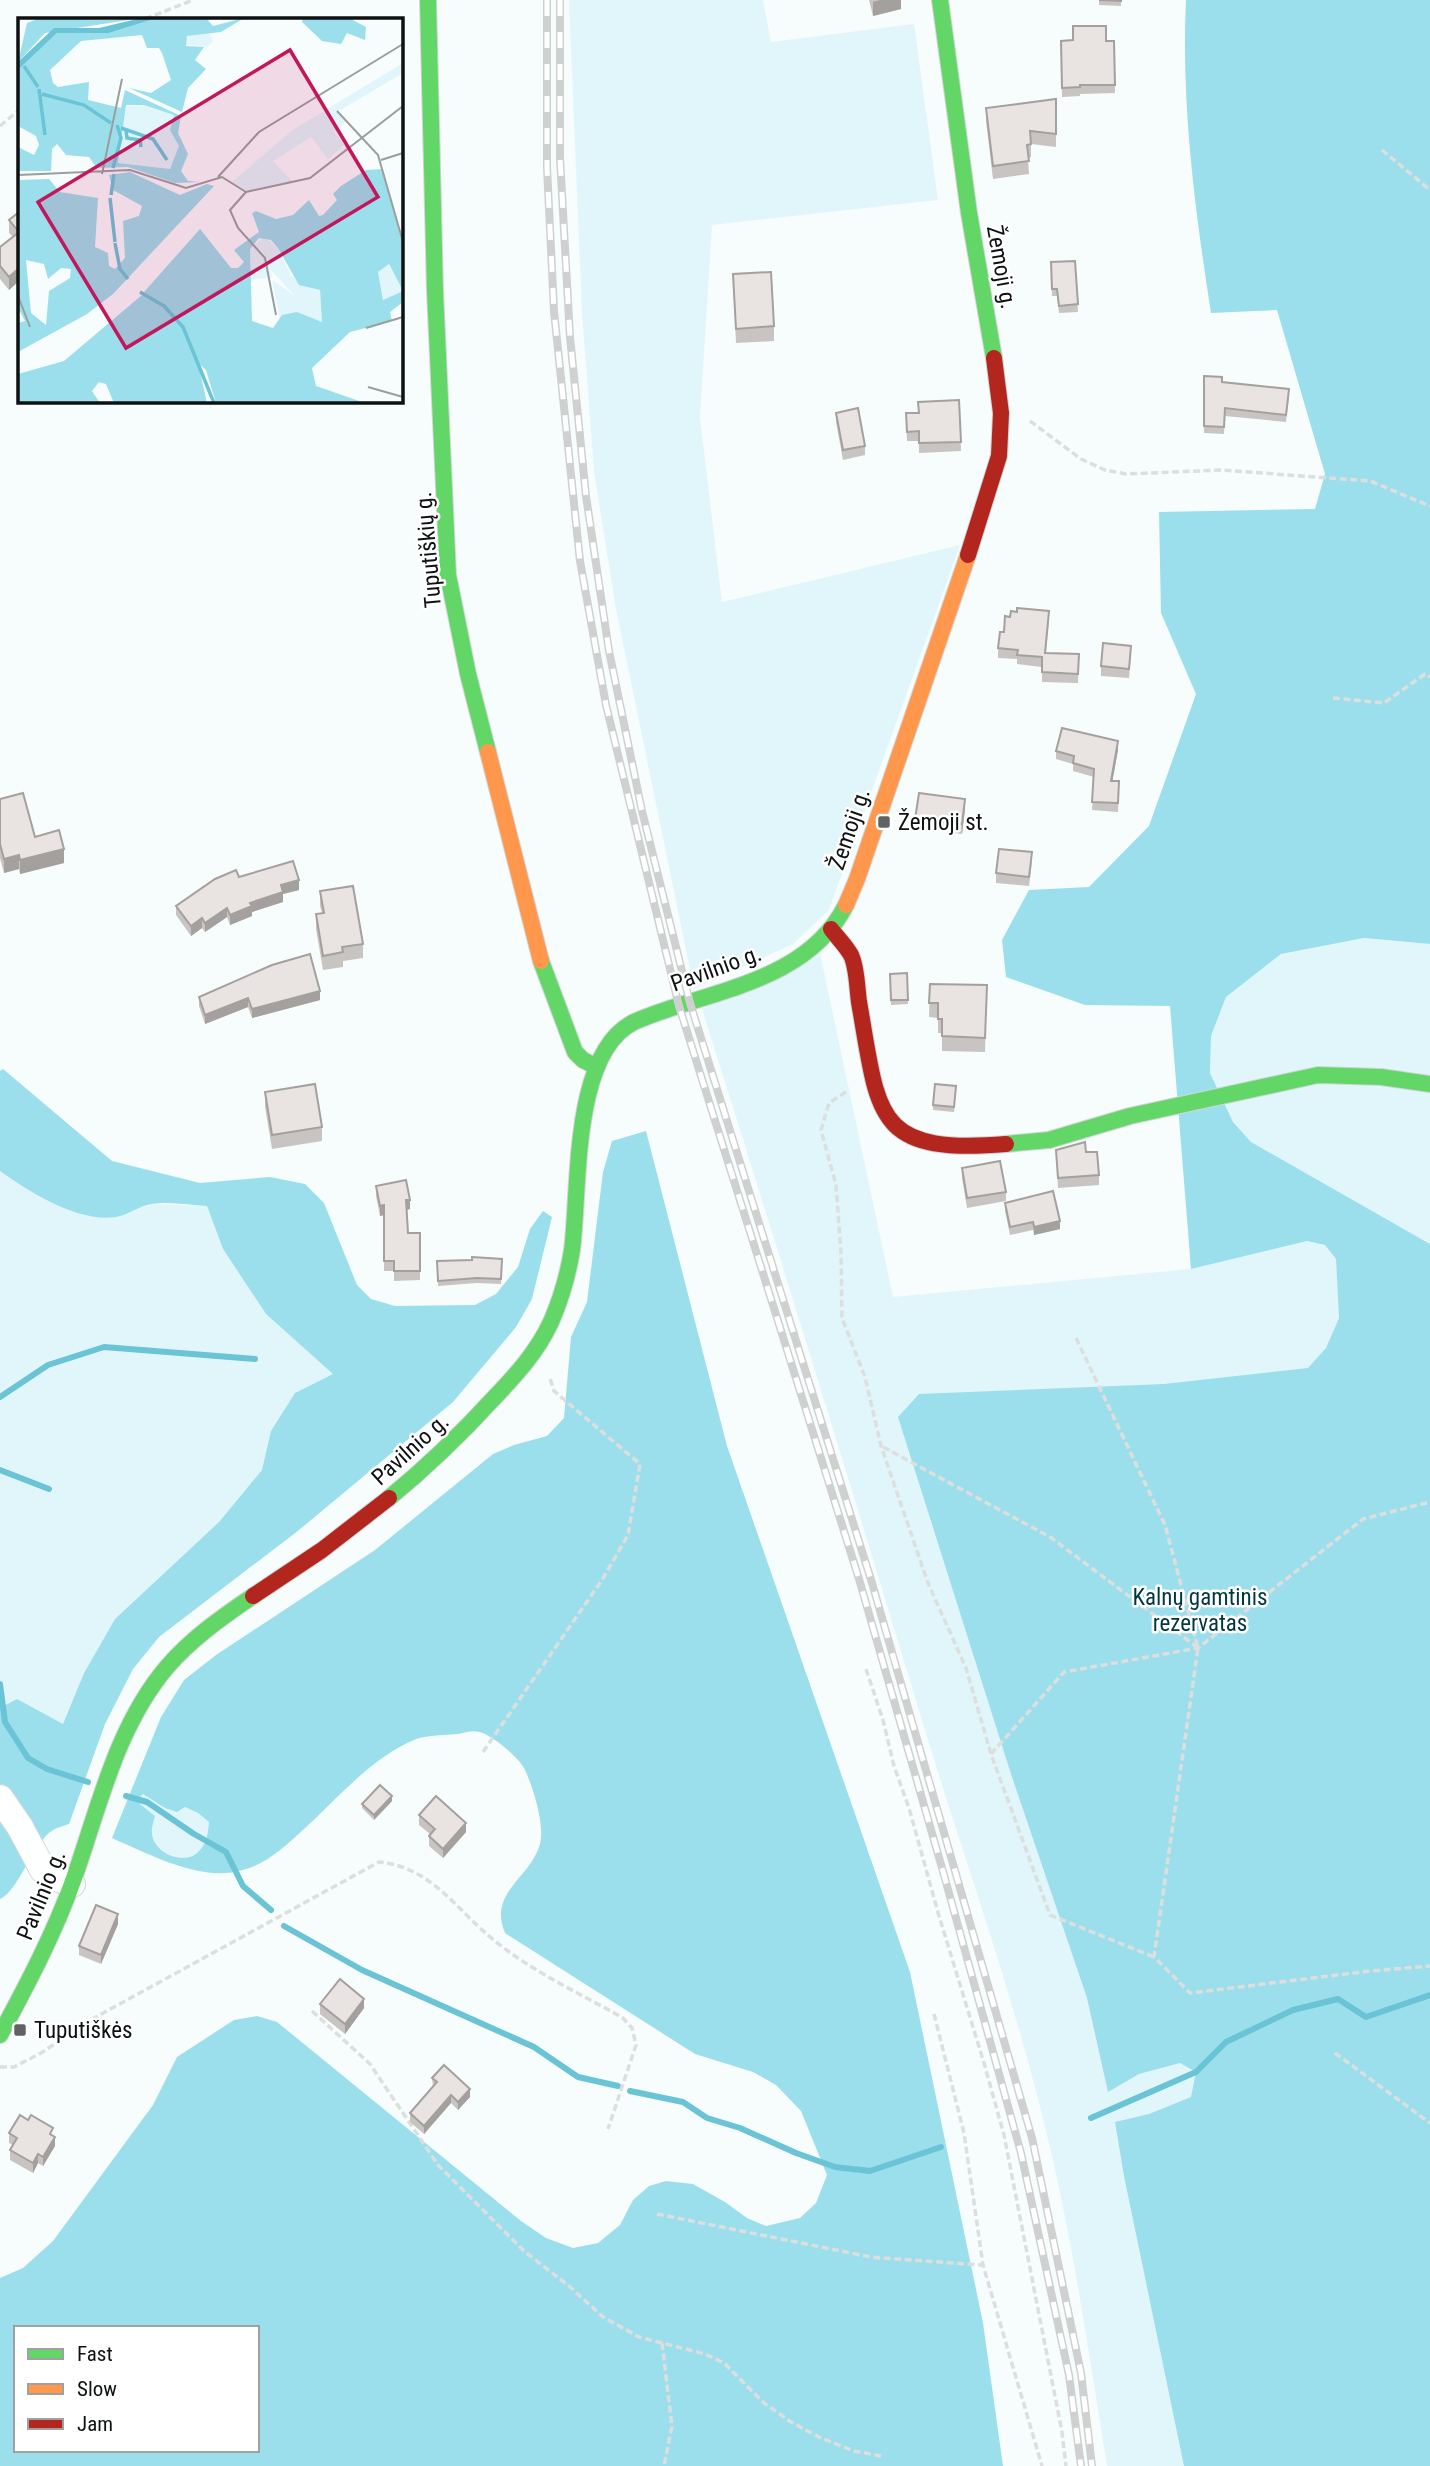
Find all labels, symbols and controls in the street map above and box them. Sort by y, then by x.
inset map [18,18,402,402]
street label: Žemoji g. [981,223,1023,311]
street label: Tuputiškių g. [410,491,447,609]
street label: Žemoji g. [822,784,876,874]
place label: Žemoji st. [898,808,989,836]
marker: Žemoji st. [876,814,892,830]
street label: Pavilnio g. [667,940,765,997]
street label: Pavilnio g. [366,1408,454,1491]
park label: Kalnų gamtinis rezervatas [1132,1584,1268,1637]
street label: Pavilnio g. [11,1846,72,1944]
place label: Tuputiškės [34,2017,132,2044]
marker: Tuputiškės [12,2022,28,2038]
legend [14,2326,259,2452]
text: Fast [77,2342,113,2366]
text: Slow [77,2377,117,2401]
text: Jam [77,2412,113,2436]

